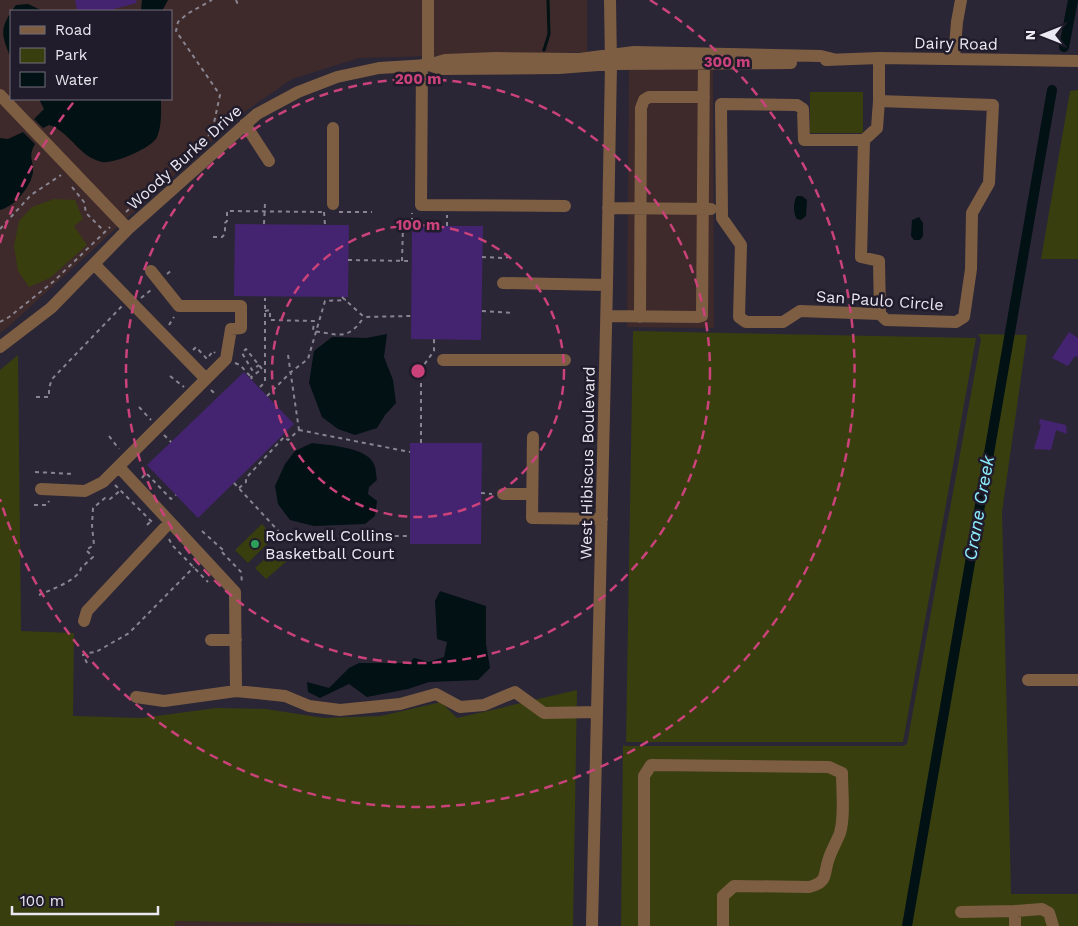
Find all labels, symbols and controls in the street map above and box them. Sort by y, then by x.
legend [10,10,172,100]
north arrow [1018,10,1068,60]
text: Road [55,21,92,39]
text: N [1022,30,1038,40]
street label: Dairy Road [914,33,998,54]
text: Park [55,46,88,64]
text: 300 m [704,53,750,71]
text: 200 m [395,70,441,88]
text: Water [55,71,98,89]
street label: Woody Burke Drive [123,101,245,214]
text: 100 m [396,216,440,234]
street label: San Paulo Circle [816,287,944,314]
centre of rings [409,362,427,380]
street label: West Hibiscus Boulevard [576,366,599,560]
water label: Crane Creek [959,453,998,562]
place label: Rockwell Collins Basketball Court [265,526,395,563]
marker: Rockwell Collins Basketball Court [249,538,261,550]
scale bar [12,884,159,916]
text: 100 m [20,892,64,910]

